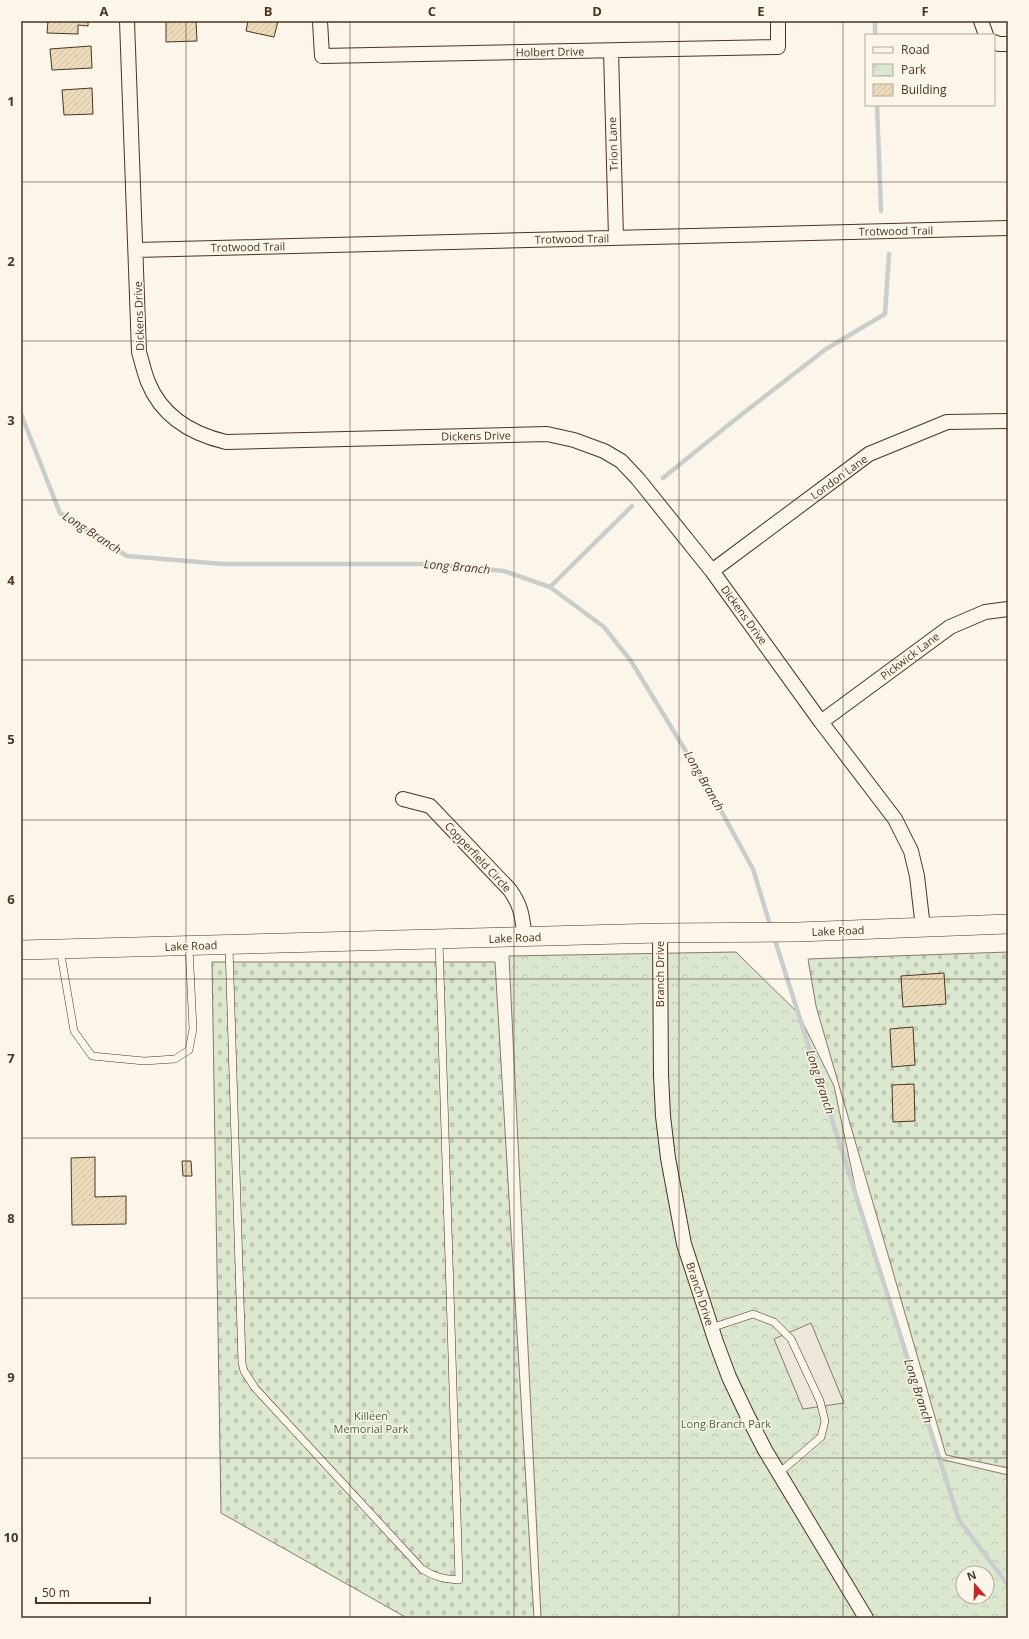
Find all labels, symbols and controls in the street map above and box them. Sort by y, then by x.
text: A [100,2,109,20]
text: B [264,2,273,20]
text: C [428,2,436,20]
text: D [592,2,602,20]
text: E [757,2,765,20]
text: F [921,2,929,20]
legend [865,34,995,106]
text: Road [901,41,930,58]
street label: Holbert Drive [516,43,584,60]
text: Park [901,61,927,78]
text: Building [901,81,947,98]
text: 1 [7,92,15,110]
street label: Trion Lane [604,117,621,171]
street label: Trotwood Trail [859,222,933,239]
street label: Trotwood Trail [535,230,609,247]
street label: Trotwood Trail [211,238,285,255]
text: 2 [7,252,15,270]
street label: Dickens Drive [130,281,147,351]
text: 3 [7,411,15,429]
street label: Dickens Drive [441,427,511,444]
street label: London Lane [807,451,870,502]
water label: Long Branch [60,507,125,558]
water label: Long Branch [423,555,491,578]
text: 4 [7,571,15,589]
street label: Dickens Drive [718,582,771,647]
street label: Pickwick Lane [877,628,942,683]
text: 5 [7,730,15,748]
water label: Long Branch [680,748,729,814]
street label: Copperfield Circle [442,818,515,895]
text: 6 [7,890,15,908]
street label: Lake Road [811,922,865,939]
street label: Lake Road [488,929,542,946]
street label: Lake Road [164,937,218,954]
street label: Branch Drive [652,941,667,1007]
water label: Long Branch [802,1047,839,1116]
text: 7 [7,1049,15,1067]
text: 8 [7,1209,15,1227]
street label: Branch Drive [683,1260,718,1328]
water label: Long Branch [900,1356,937,1425]
text: 9 [7,1368,15,1386]
park label: Killeen Memorial Park [334,1408,409,1436]
park label: Long Branch Park [681,1416,771,1431]
text: 10 [4,1528,18,1546]
north arrow [955,1565,995,1605]
text: N [965,1567,978,1584]
scale bar [36,1579,150,1605]
text: 50 m [42,1584,70,1601]

